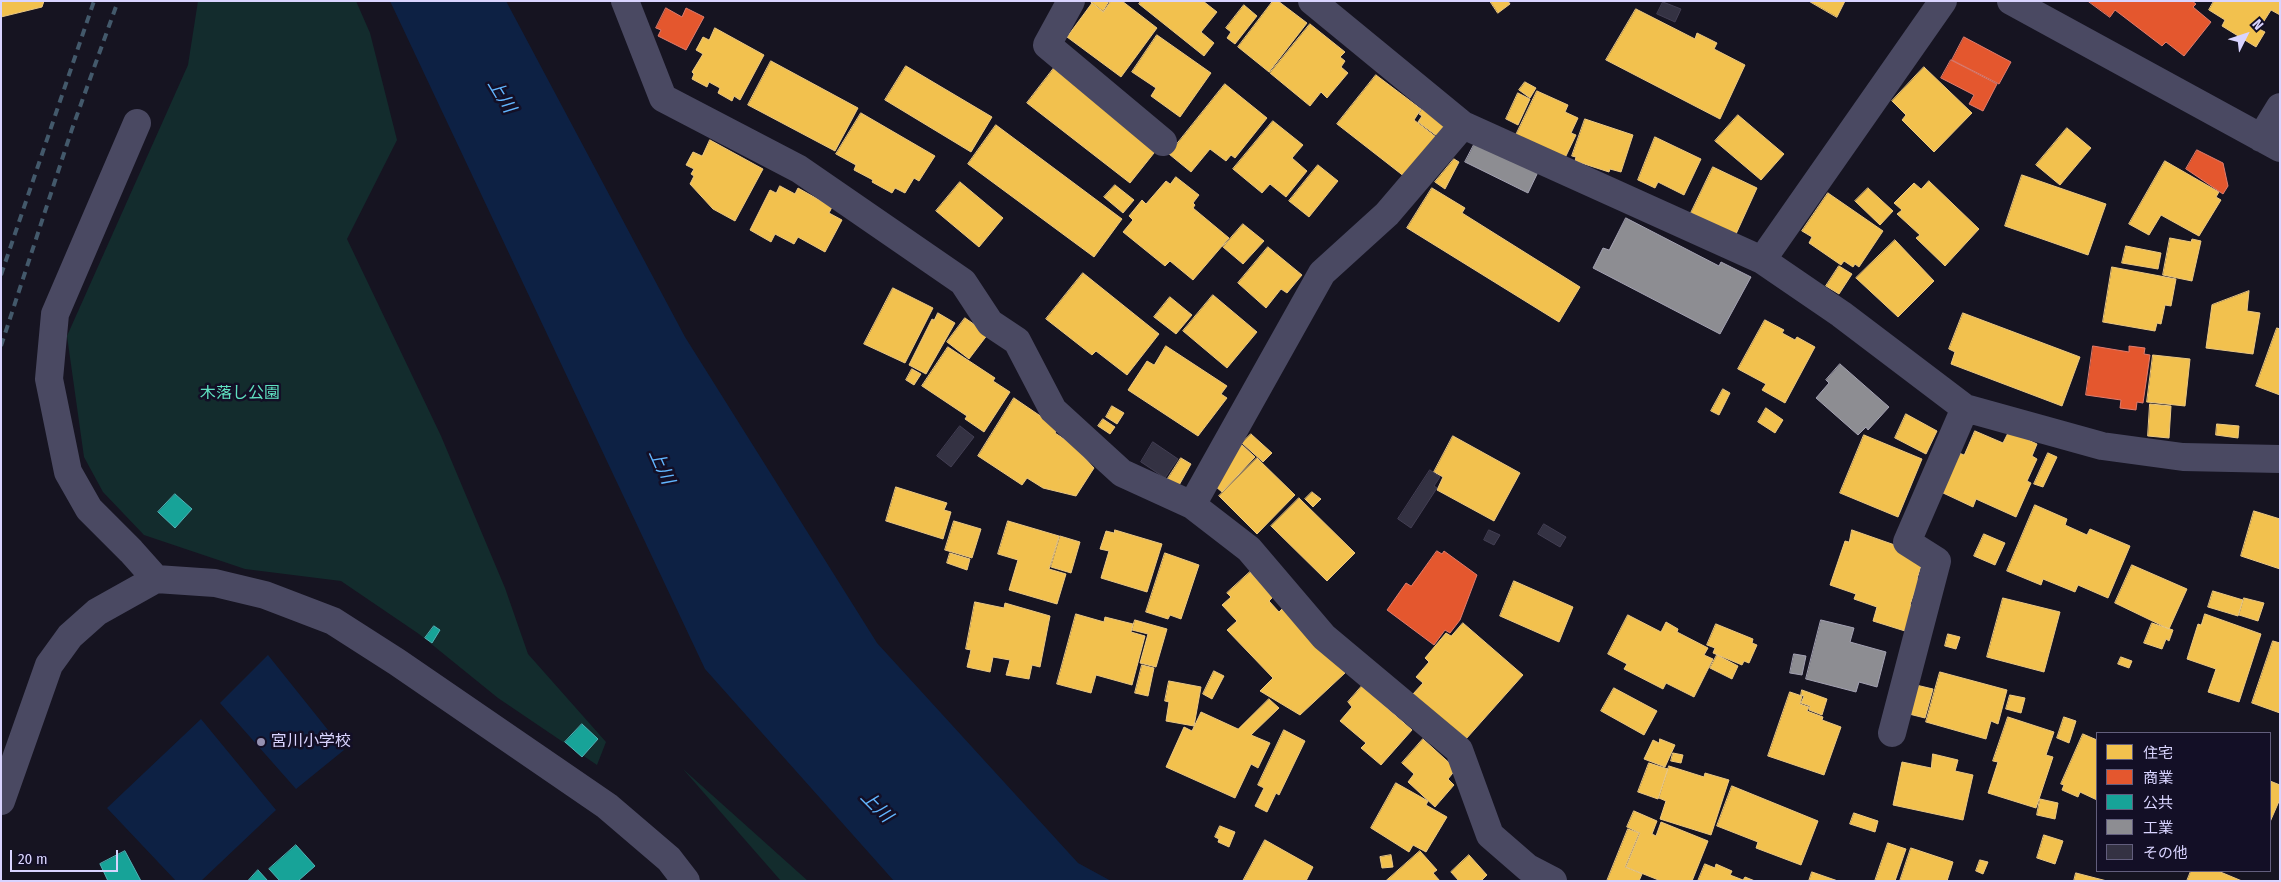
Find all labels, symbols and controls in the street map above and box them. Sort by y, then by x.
north arrow [2221,10,2271,60]
text: N [2249,16,2267,34]
water label: 上川 [482,75,520,117]
park label: 木落し公園 [200,384,280,404]
water label: 上川 [644,446,678,488]
place label: 宮川小学校 [271,732,351,752]
legend [2096,732,2271,872]
marker: 宮川小学校 [255,736,267,748]
text: 住宅 [2143,744,2173,762]
text: 商業 [2143,769,2173,787]
water label: 上川 [856,787,896,827]
text: 公共 [2143,794,2173,812]
text: 工業 [2143,819,2173,837]
scale bar [12,840,120,872]
text: その他 [2143,844,2188,862]
text: 20 m [18,850,48,868]

